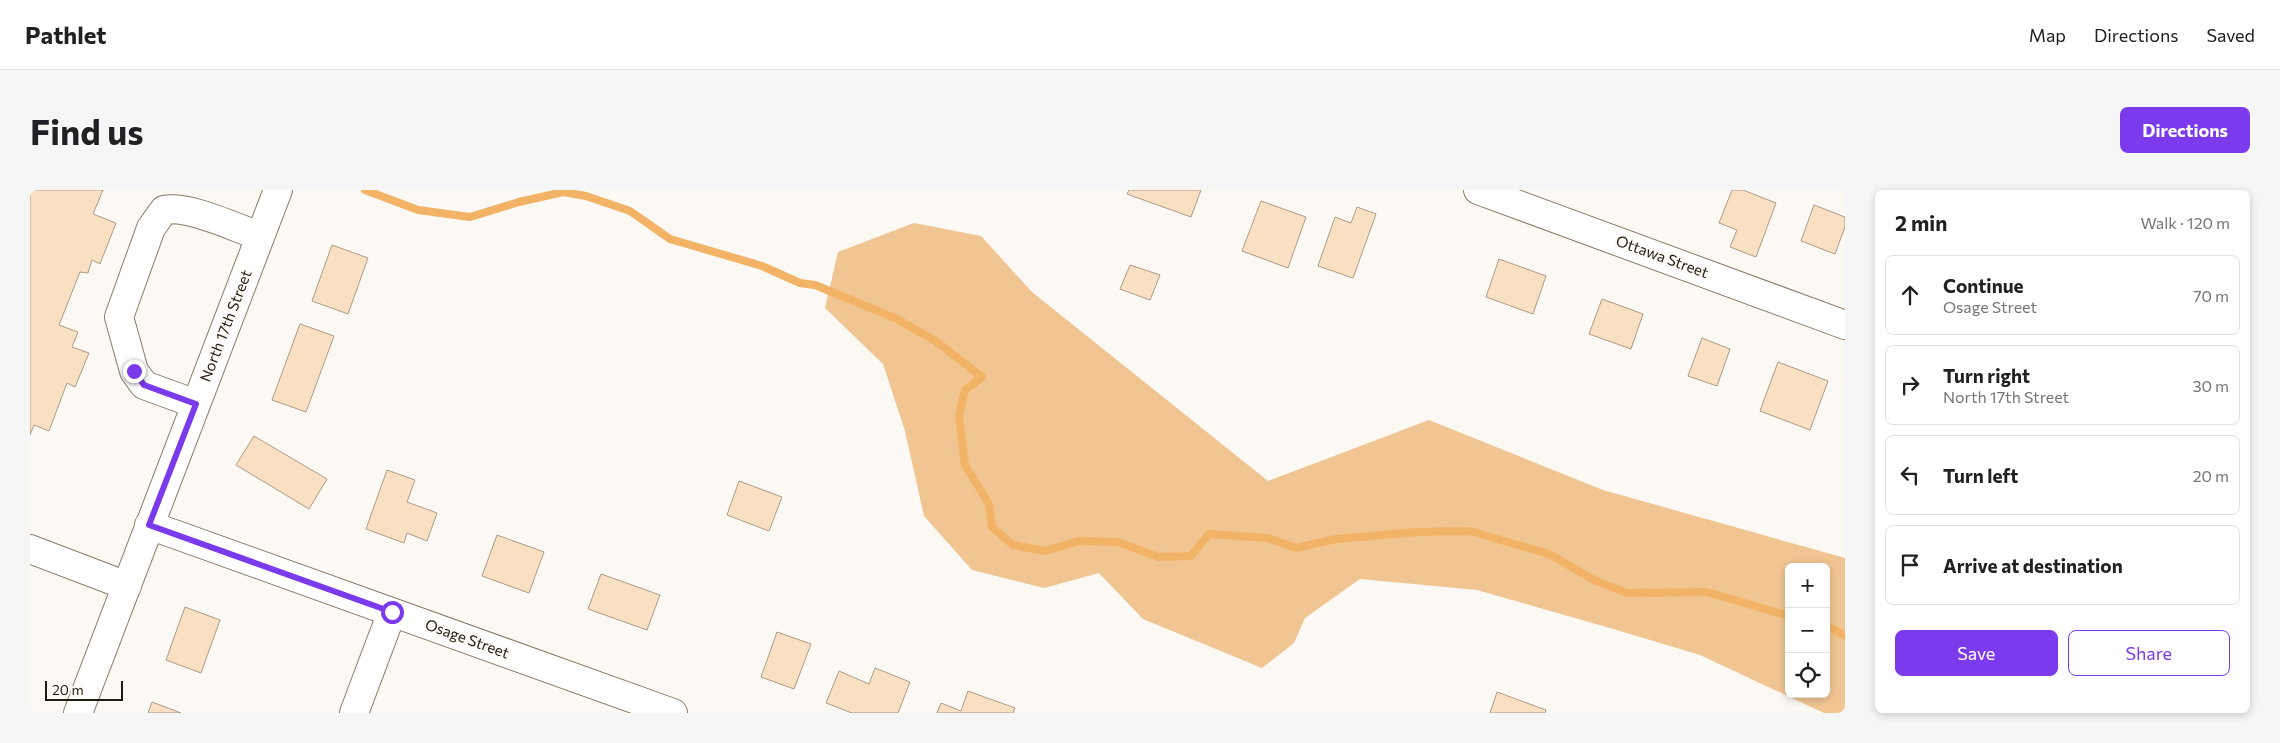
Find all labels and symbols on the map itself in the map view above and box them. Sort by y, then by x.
street label: Ottawa Street [1614,231,1711,281]
street label: North 17th Street [195,267,255,384]
route end [123,360,146,383]
route start [381,601,404,624]
street label: Osage Street [423,615,512,662]
scale bar [45,678,122,701]

